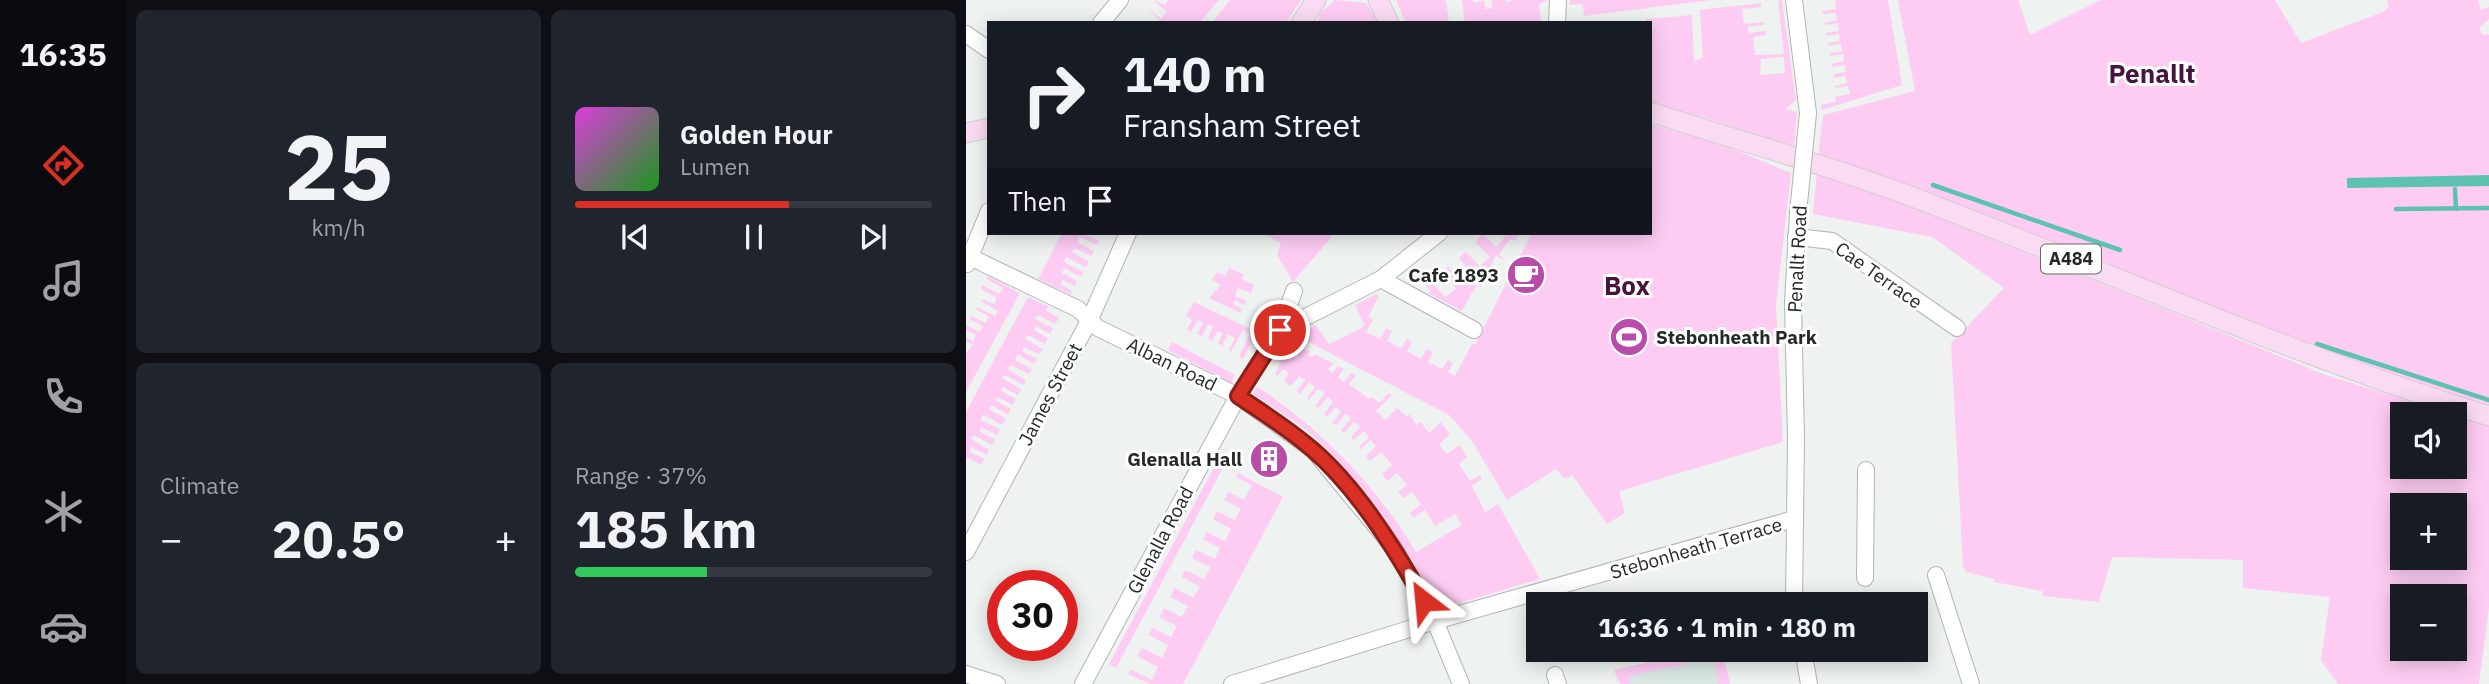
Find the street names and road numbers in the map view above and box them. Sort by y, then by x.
street label: Penallt Road [1782,205,1812,313]
street label: Cae Terrace [1831,236,1927,314]
road number: A484 [2041,244,2101,274]
street label: Alban Road [1123,332,1221,396]
street label: James Street [1013,339,1087,449]
street label: Glenalla Road [1122,482,1198,598]
street label: Stebonheath Terrace [1607,512,1785,584]

